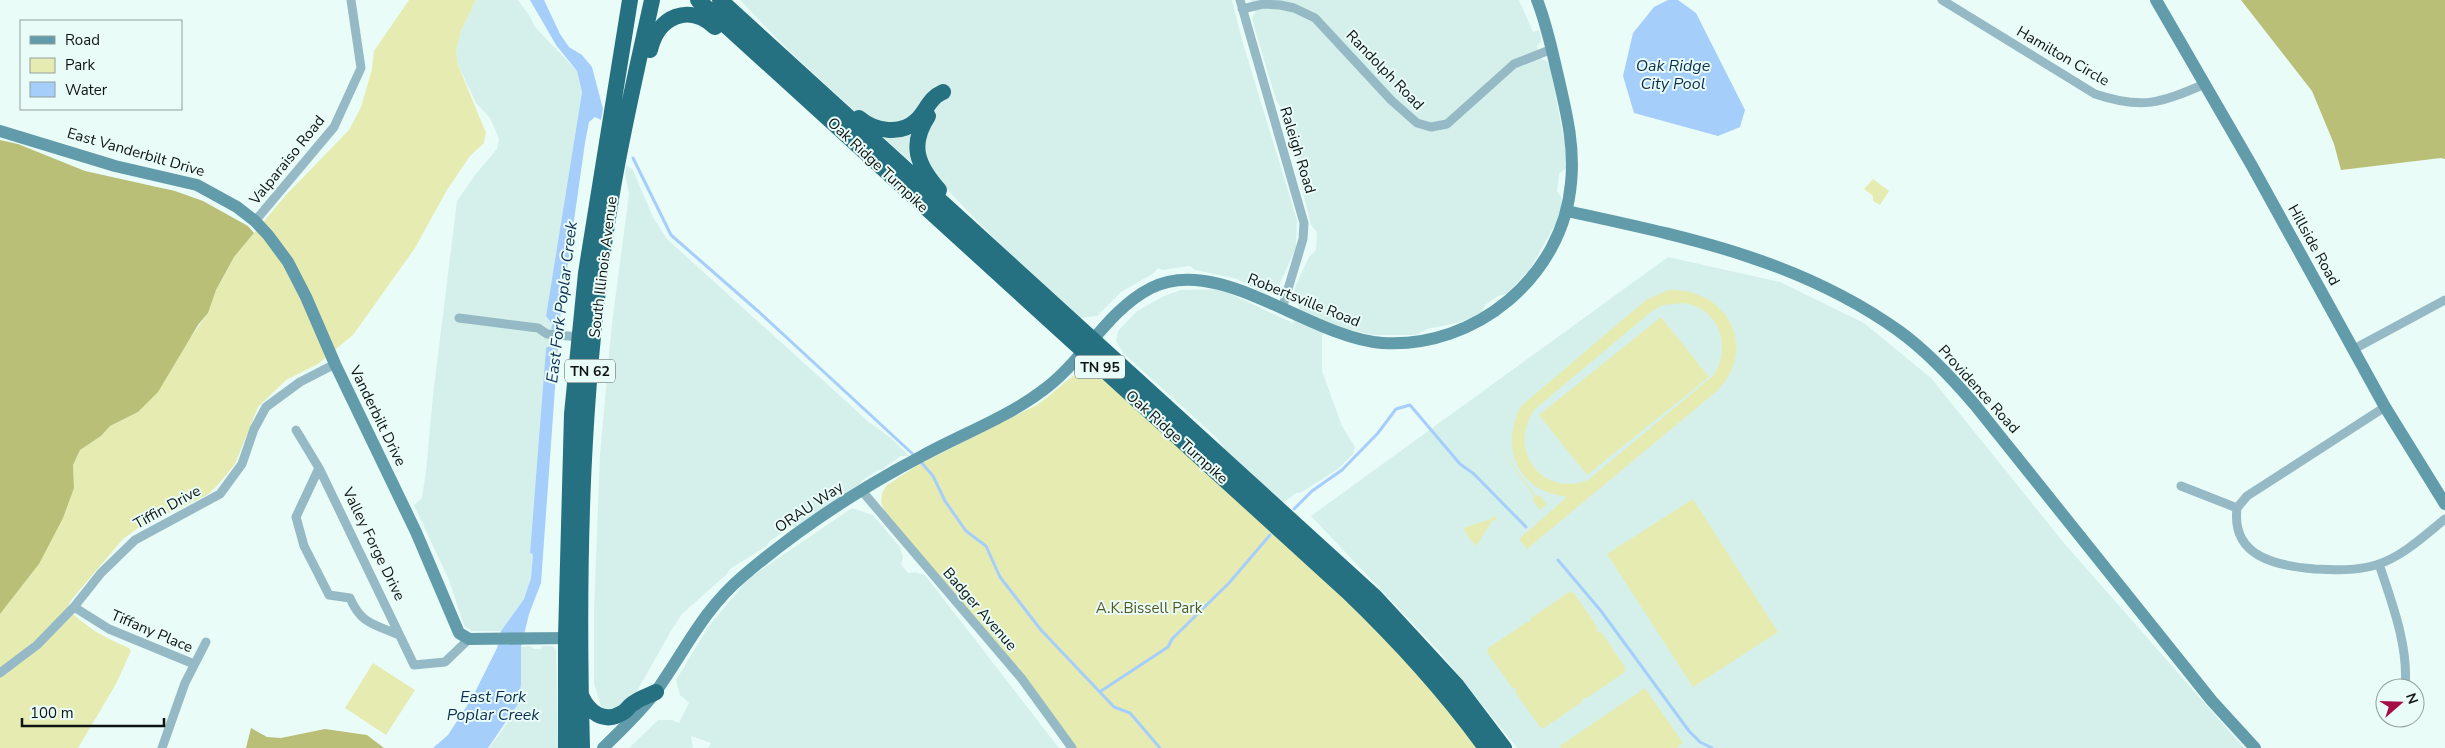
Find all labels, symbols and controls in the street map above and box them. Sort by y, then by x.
legend [20,20,182,110]
street label: Hamilton Circle [2013,21,2113,91]
street label: Randolph Road [1342,26,1428,114]
text: Road [65,30,100,50]
text: Park [65,55,95,75]
water label: Oak Ridge City Pool [1636,55,1711,95]
text: Water [65,80,108,100]
street label: Raleigh Road [1275,104,1321,196]
street label: Valparaiso Road [244,111,329,210]
street label: Oak Ridge Turnpike [823,113,933,217]
street label: East Vanderbilt Drive [65,123,207,181]
street label: South Illinois Avenue [584,195,622,339]
street label: Hillside Road [2283,201,2345,289]
water label: East Fork Poplar Creek [541,219,583,384]
street label: Robertsville Road [1245,268,1363,332]
street label: Providence Road [1934,340,2024,438]
road number: TN 95 [1075,356,1125,378]
road number: TN 62 [565,360,615,382]
street label: Vanderbilt Drive [345,362,411,469]
street label: Oak Ridge Turnpike [1121,386,1233,488]
street label: ORAU Way [771,477,847,537]
street label: Tiffin Drive [130,480,204,534]
street label: Valley Forge Drive [338,483,410,604]
street label: Badger Avenue [938,563,1022,655]
park label: A.K.Bissell Park [1096,598,1203,618]
street label: Tiffany Place [108,605,196,657]
north arrow [2375,678,2425,728]
water label: East Fork Poplar Creek [447,686,540,726]
text: N [2401,691,2422,707]
scale bar [22,696,165,728]
text: 100 m [30,703,74,723]

